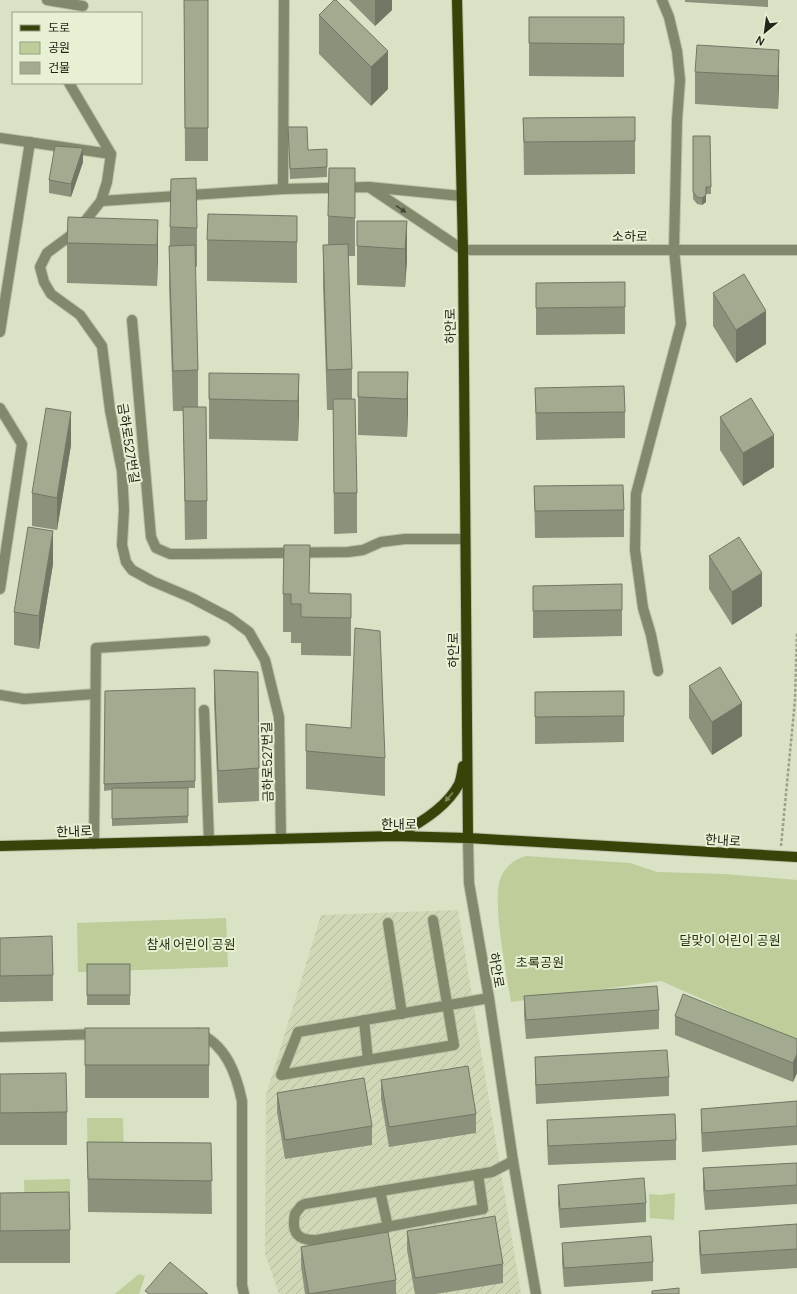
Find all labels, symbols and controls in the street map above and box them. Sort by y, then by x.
legend [12,12,142,84]
north arrow [745,12,785,52]
text: 도로 [48,19,70,36]
text: N [753,33,767,50]
text: 공원 [48,39,70,56]
text: 건물 [48,59,70,76]
one-way arrow [396,205,406,213]
street label: 소하로 [612,227,648,245]
street label: 하안로 [441,308,459,344]
street label: 금하로527번길 [114,402,144,484]
street label: 하안로 [444,632,462,668]
street label: 금하로527번길 [257,721,277,803]
one-way arrow [444,792,453,802]
street label: 한내로 [381,815,417,833]
street label: 한내로 [56,821,92,841]
street label: 한내로 [705,830,741,850]
park label: 달맞이 어린이 공원 [680,931,780,949]
park label: 참새 어린이 공원 [147,935,235,953]
street label: 하안로 [485,951,509,989]
park label: 초록공원 [516,953,564,971]

